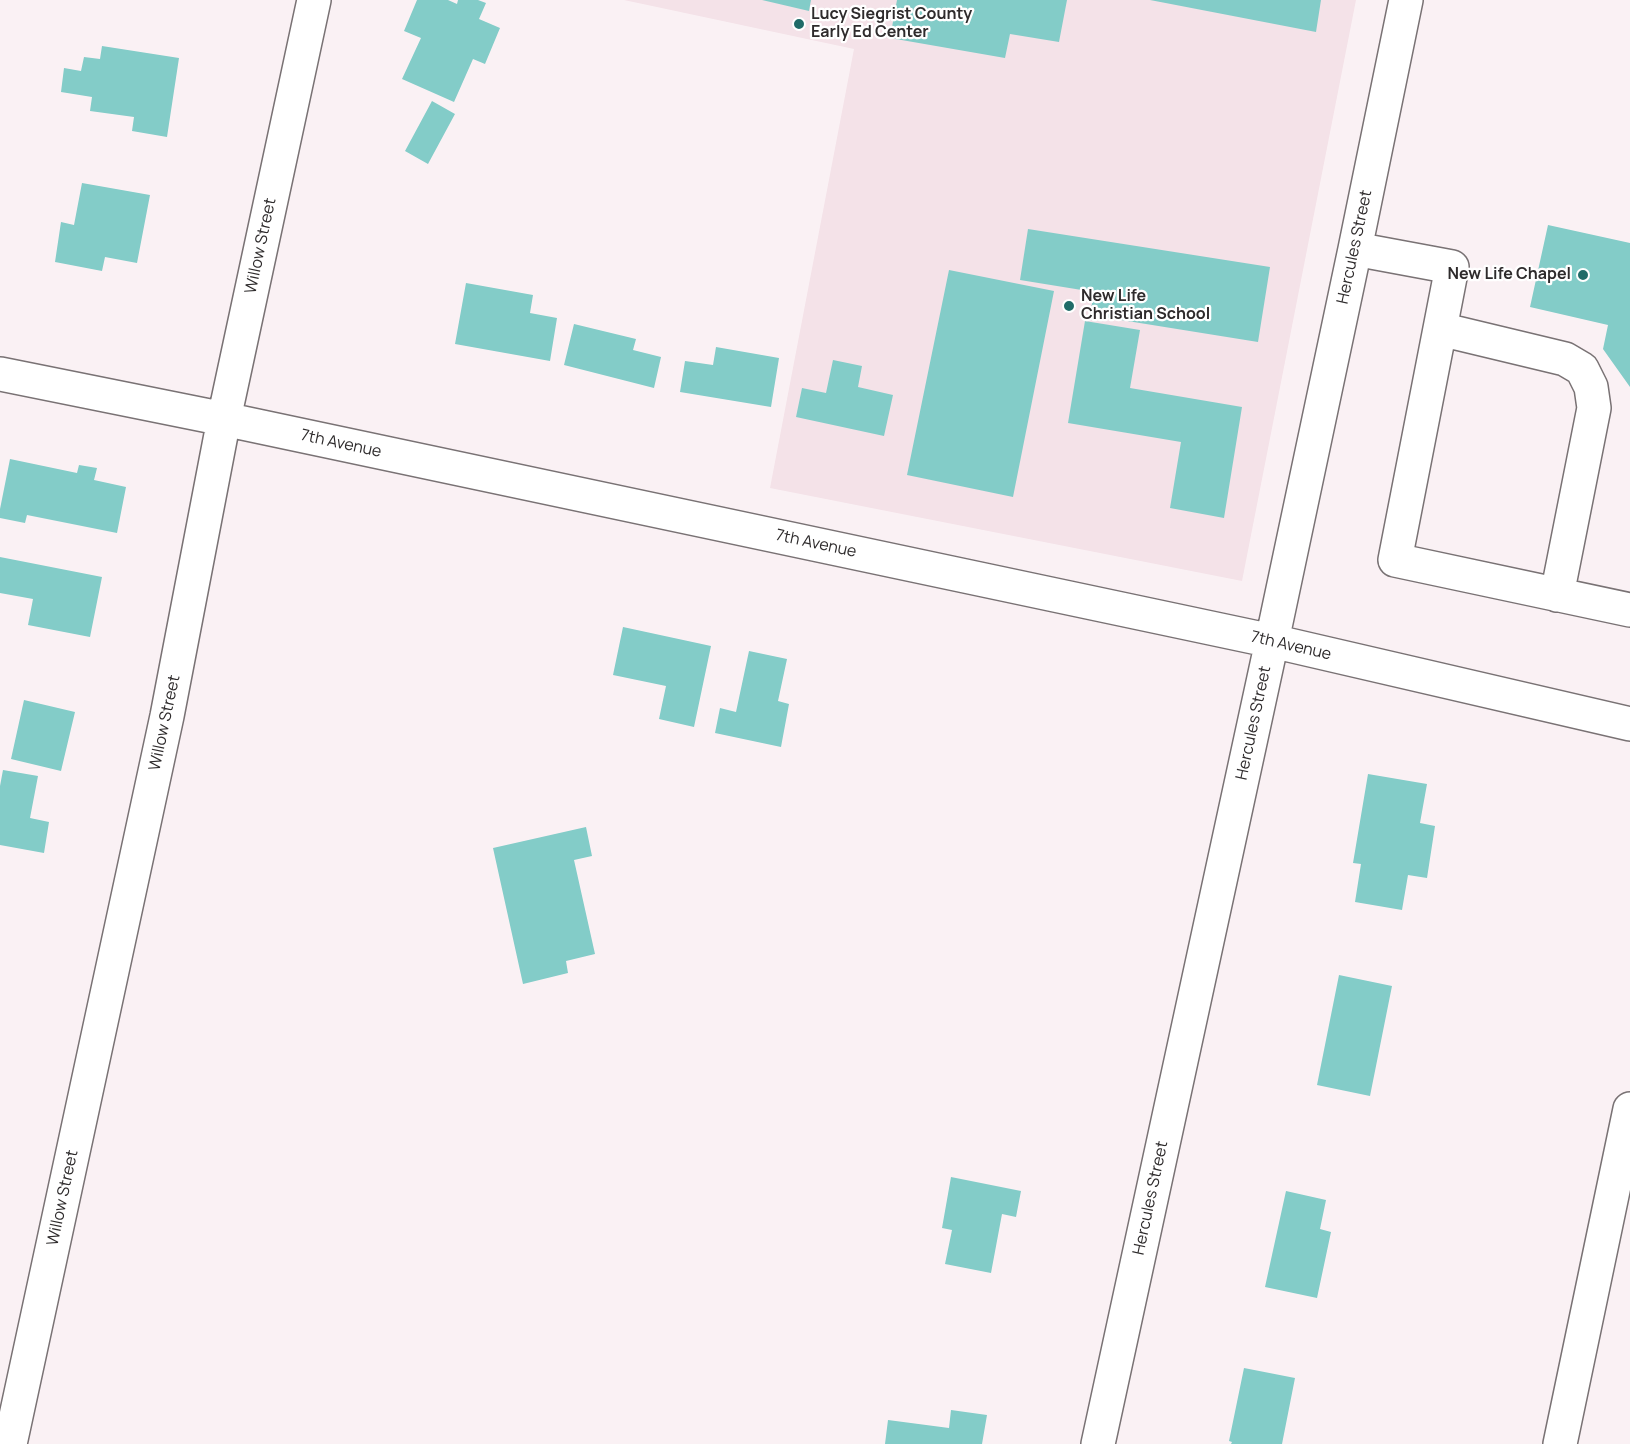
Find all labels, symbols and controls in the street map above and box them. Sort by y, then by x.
place label: Lucy Siegrist County Early Ed Center [811,5,972,43]
marker: Lucy Siegrist County Early Ed Center [792,17,806,31]
street label: Hercules Street [1334,188,1376,306]
street label: Willow Street [241,196,281,296]
place label: New Life Chapel [1448,265,1571,285]
marker: New Life Chapel [1576,268,1590,282]
place label: New Life Christian School [1081,287,1210,325]
marker: New Life Christian School [1062,299,1076,313]
street label: 7th Avenue [299,426,383,462]
street label: 7th Avenue [774,526,858,562]
street label: 7th Avenue [1249,627,1333,665]
street label: Hercules Street [1233,664,1275,782]
street label: Willow Street [145,673,185,773]
street label: Hercules Street [1130,1139,1172,1257]
street label: Willow Street [43,1148,83,1248]

